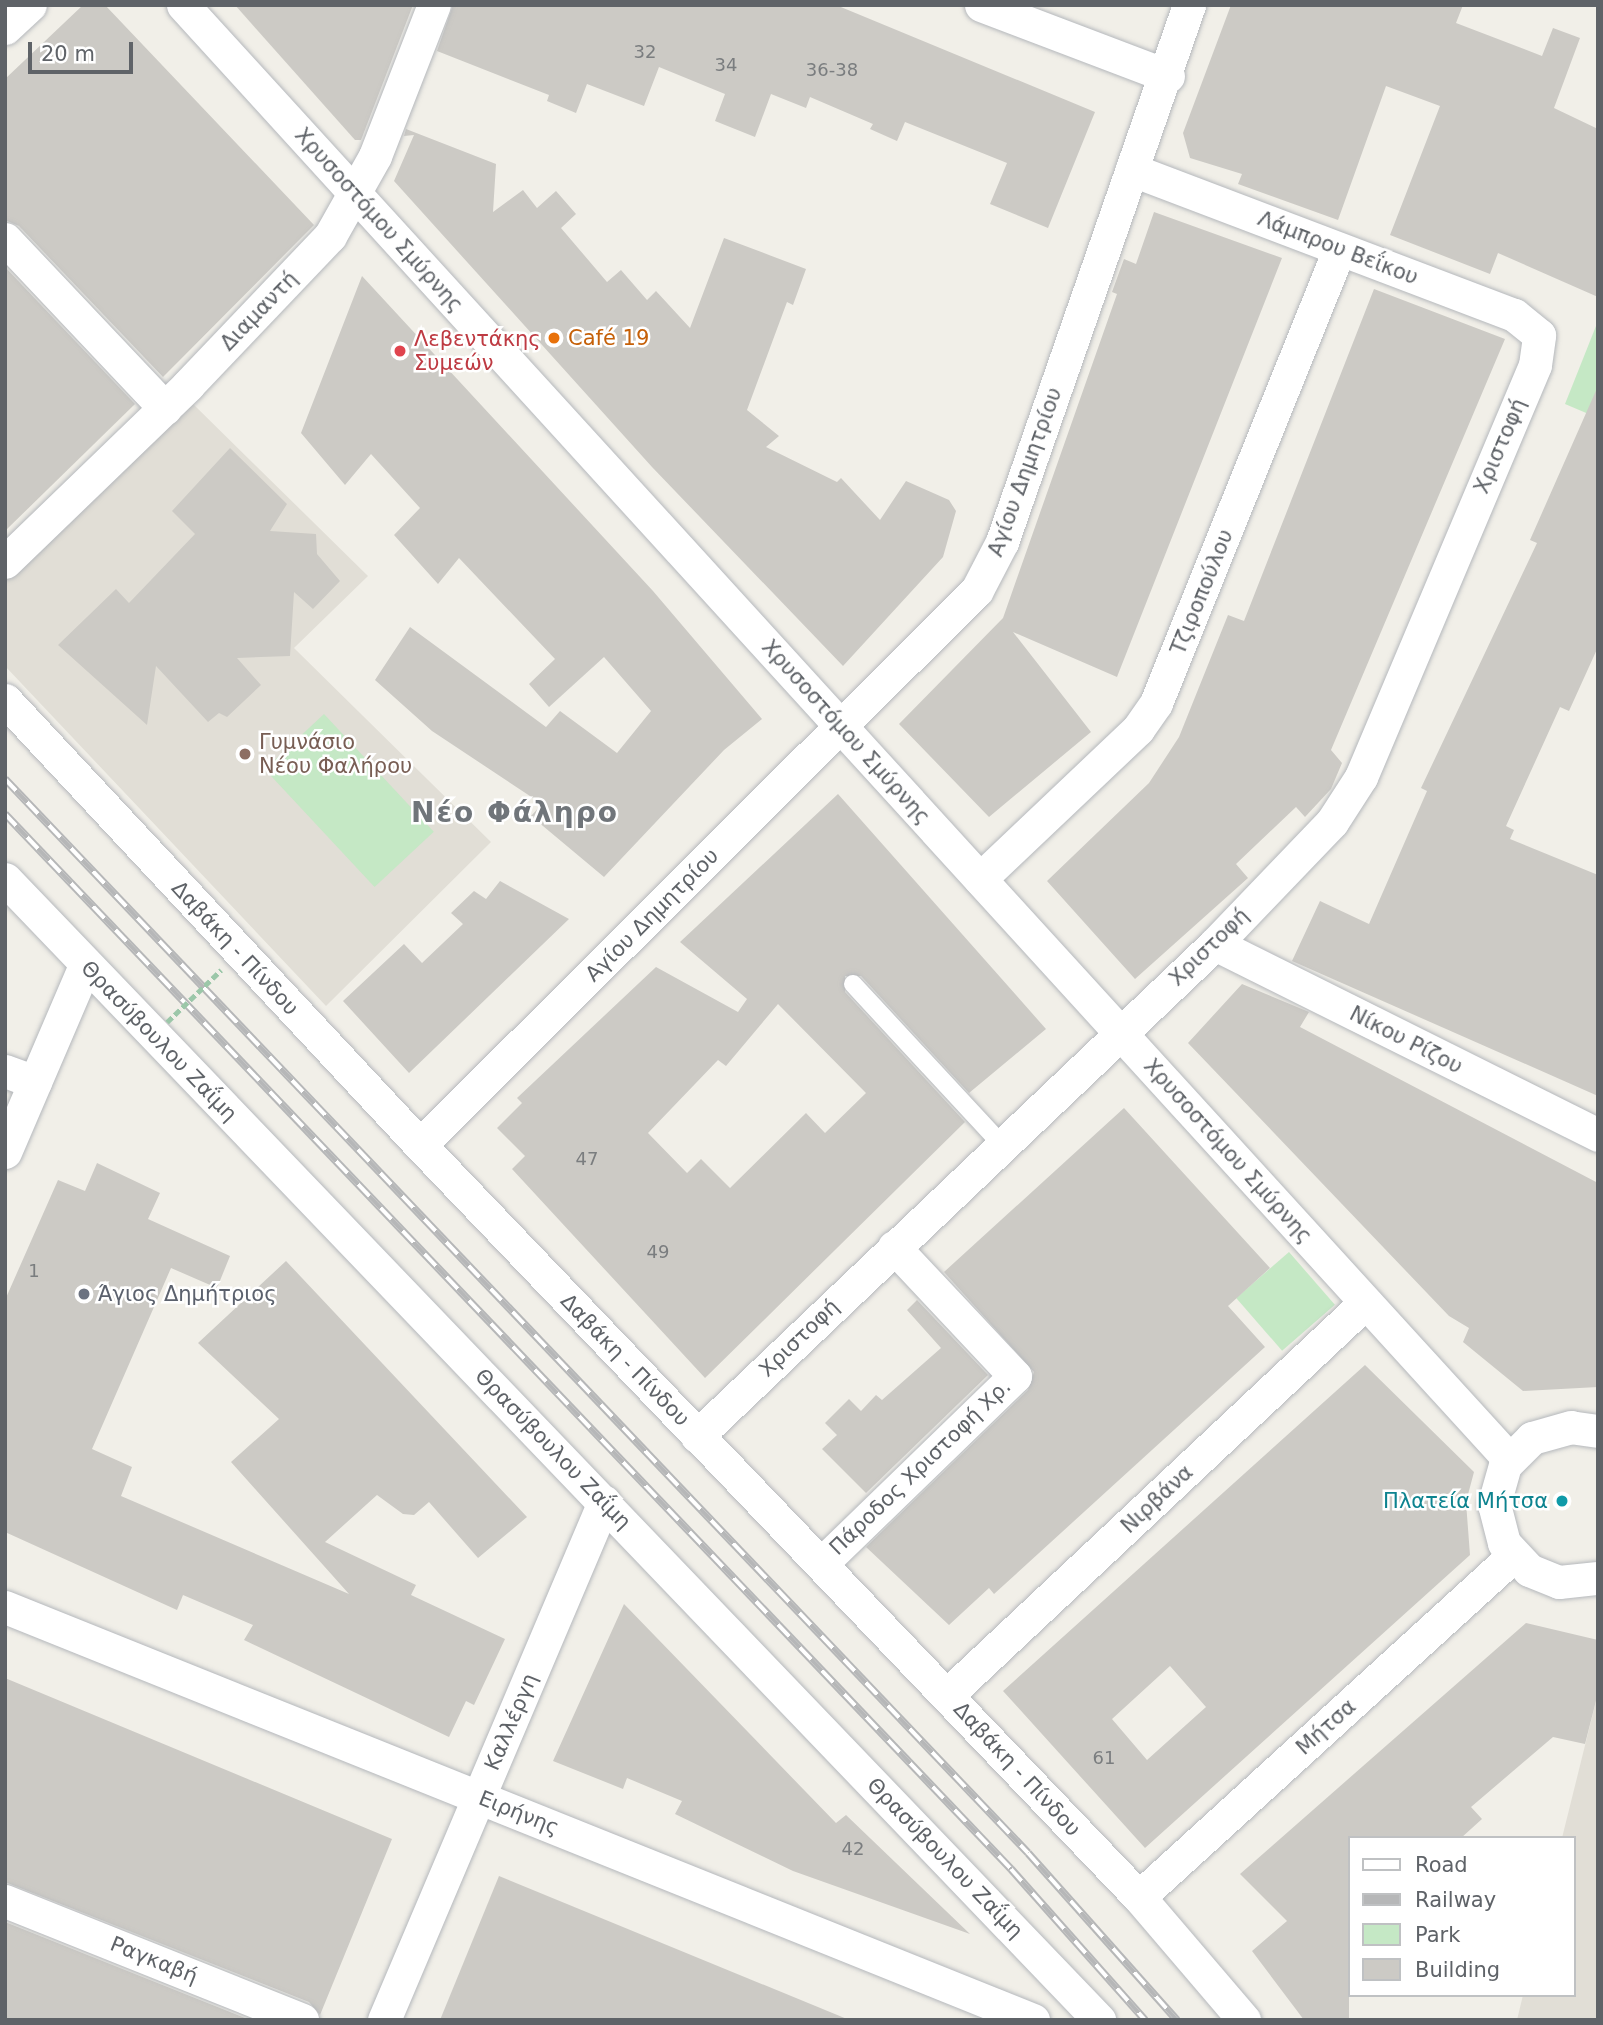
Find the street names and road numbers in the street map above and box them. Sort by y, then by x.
street label: Χρυσοστόμου Σμύρνης [290,123,468,317]
street label: Λάμπρου Βεΐκου [1254,206,1422,290]
street label: Διαμαντή [215,266,303,356]
street label: Αγίου Δημητρίου [983,384,1067,560]
street label: Χριστοφή [1469,395,1531,497]
street label: Τζιροπούλου [1165,526,1239,658]
street label: Χρυσοστόμου Σμύρνης [757,635,935,829]
street label: Αγίου Δημητρίου [580,843,724,987]
street label: Δαβάκη - Πίνδου [166,876,304,1020]
street label: Χριστοφή [1164,903,1254,991]
street label: Θρασύβουλου Ζαΐμη [76,955,242,1127]
street label: Νίκου Ρίζου [1345,1001,1467,1079]
street label: Χρυσοστόμου Σμύρνης [1139,1054,1317,1248]
street label: Δαβάκη - Πίνδου [555,1288,695,1432]
street label: Χριστοφή [754,1294,844,1382]
street label: Θρασύβουλου Ζαΐμη [470,1363,636,1535]
street label: Πάροδος Χριστοφή Χρ. [824,1374,1016,1560]
street label: Νιρβάνα [1116,1459,1198,1539]
street label: Καλλέργη [479,1670,543,1774]
street label: Μήτσα [1291,1694,1361,1760]
street label: Δαβάκη - Πίνδου [948,1697,1086,1841]
street label: Θρασύβουλου Ζαΐμη [862,1772,1028,1944]
street label: Ειρήνης [475,1786,563,1840]
street label: Ραγκαβή [107,1931,201,1989]

